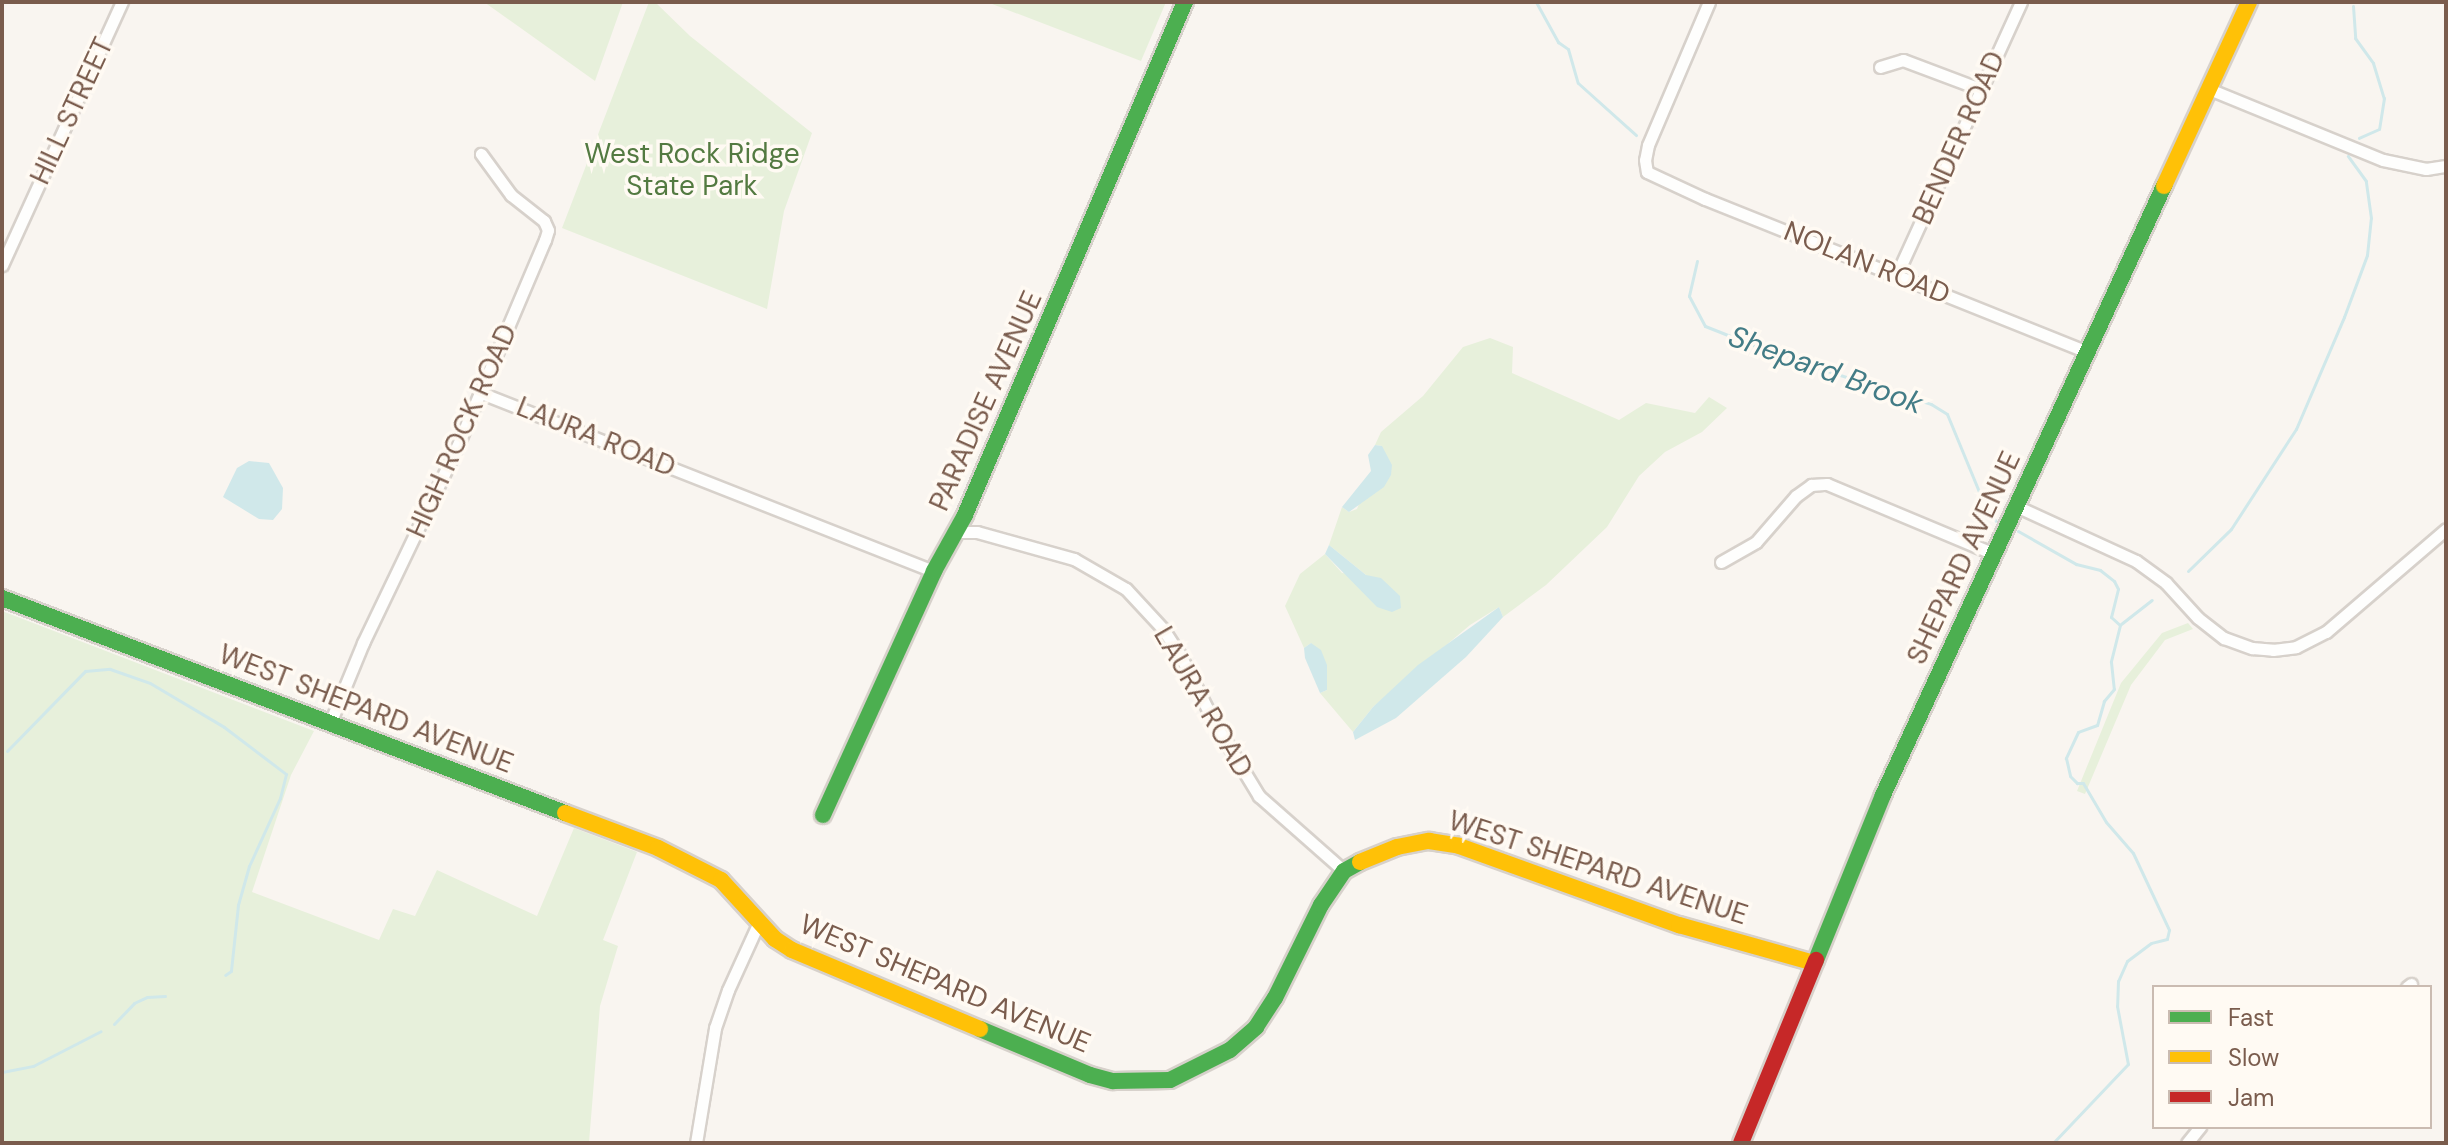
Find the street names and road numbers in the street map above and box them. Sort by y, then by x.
street label: HILL STREET [23,32,121,190]
street label: BENDER ROAD [1906,46,2012,230]
street label: NOLAN ROAD [1779,214,1955,312]
street label: PARADISE AVENUE [922,286,1050,516]
street label: HIGH ROCK ROAD [400,319,524,543]
street label: LAURA ROAD [512,390,680,484]
street label: SHEPARD AVENUE [1900,446,2028,670]
street label: LAURA ROAD [1146,621,1260,783]
street label: WEST SHEPARD AVENUE [214,637,518,781]
street label: WEST SHEPARD AVENUE [1444,804,1752,932]
street label: WEST SHEPARD AVENUE [795,907,1095,1061]

